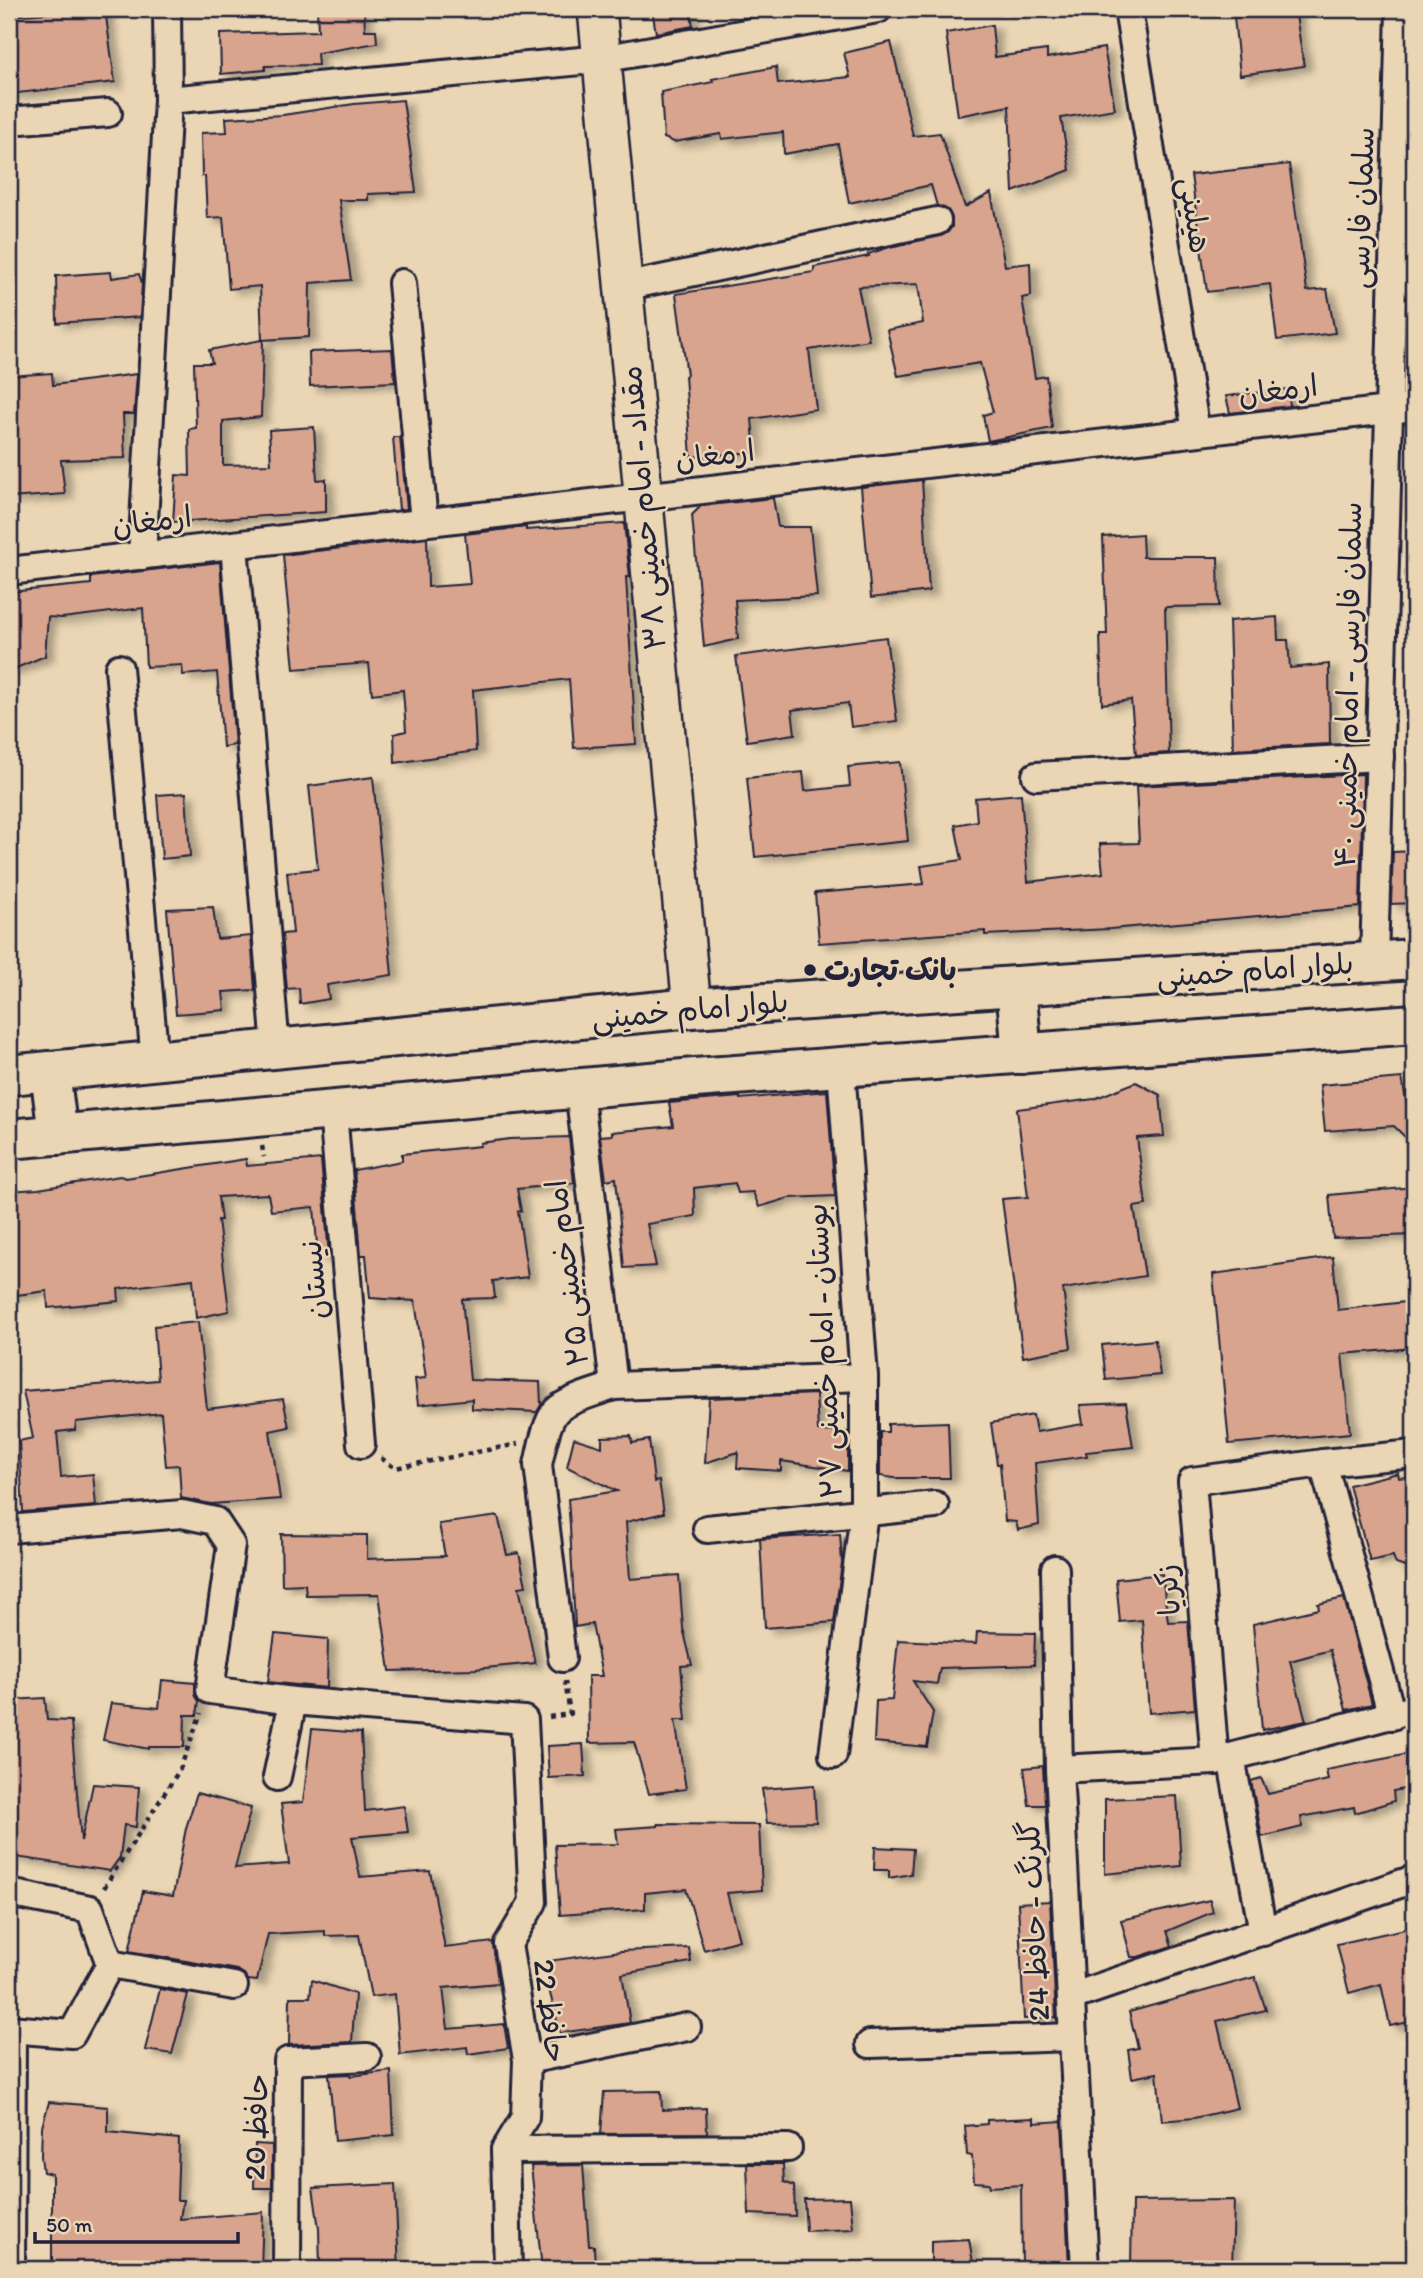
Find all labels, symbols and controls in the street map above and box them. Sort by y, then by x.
street label: سلمان فارسی [1339,126,1383,290]
street label: هیلینی [1170,174,1220,256]
street label: مقداد - امام خمینی ۳۸ [612,364,677,652]
street label: ارمغان [1236,366,1320,413]
street label: ارمغان [673,431,757,478]
street label: ارمغان [110,497,194,544]
street label: سلمان فارسی - امام خمینی ۴۰ [1326,501,1373,869]
street label: بلوار امام خمینی [1155,944,1355,999]
place label: بانک تجارت [824,951,957,988]
marker: بانک تجارت [802,962,818,978]
street label: بلوار امام خمینی [590,982,790,1041]
street label: امام خمینی ۲۵ [537,1177,600,1368]
street label: بوستان - امام خمینی ۲۷ [797,1202,854,1500]
street label: نیستان [292,1239,335,1321]
street label: زکریا [1147,1563,1188,1617]
street label: گلرنگ - حافظ 24 [1010,1820,1057,2022]
street label: حافظ 22 [526,1957,575,2065]
street label: حافظ 20 [235,2073,276,2181]
scale bar [35,2201,238,2245]
text: 50 m [46,2212,93,2237]

